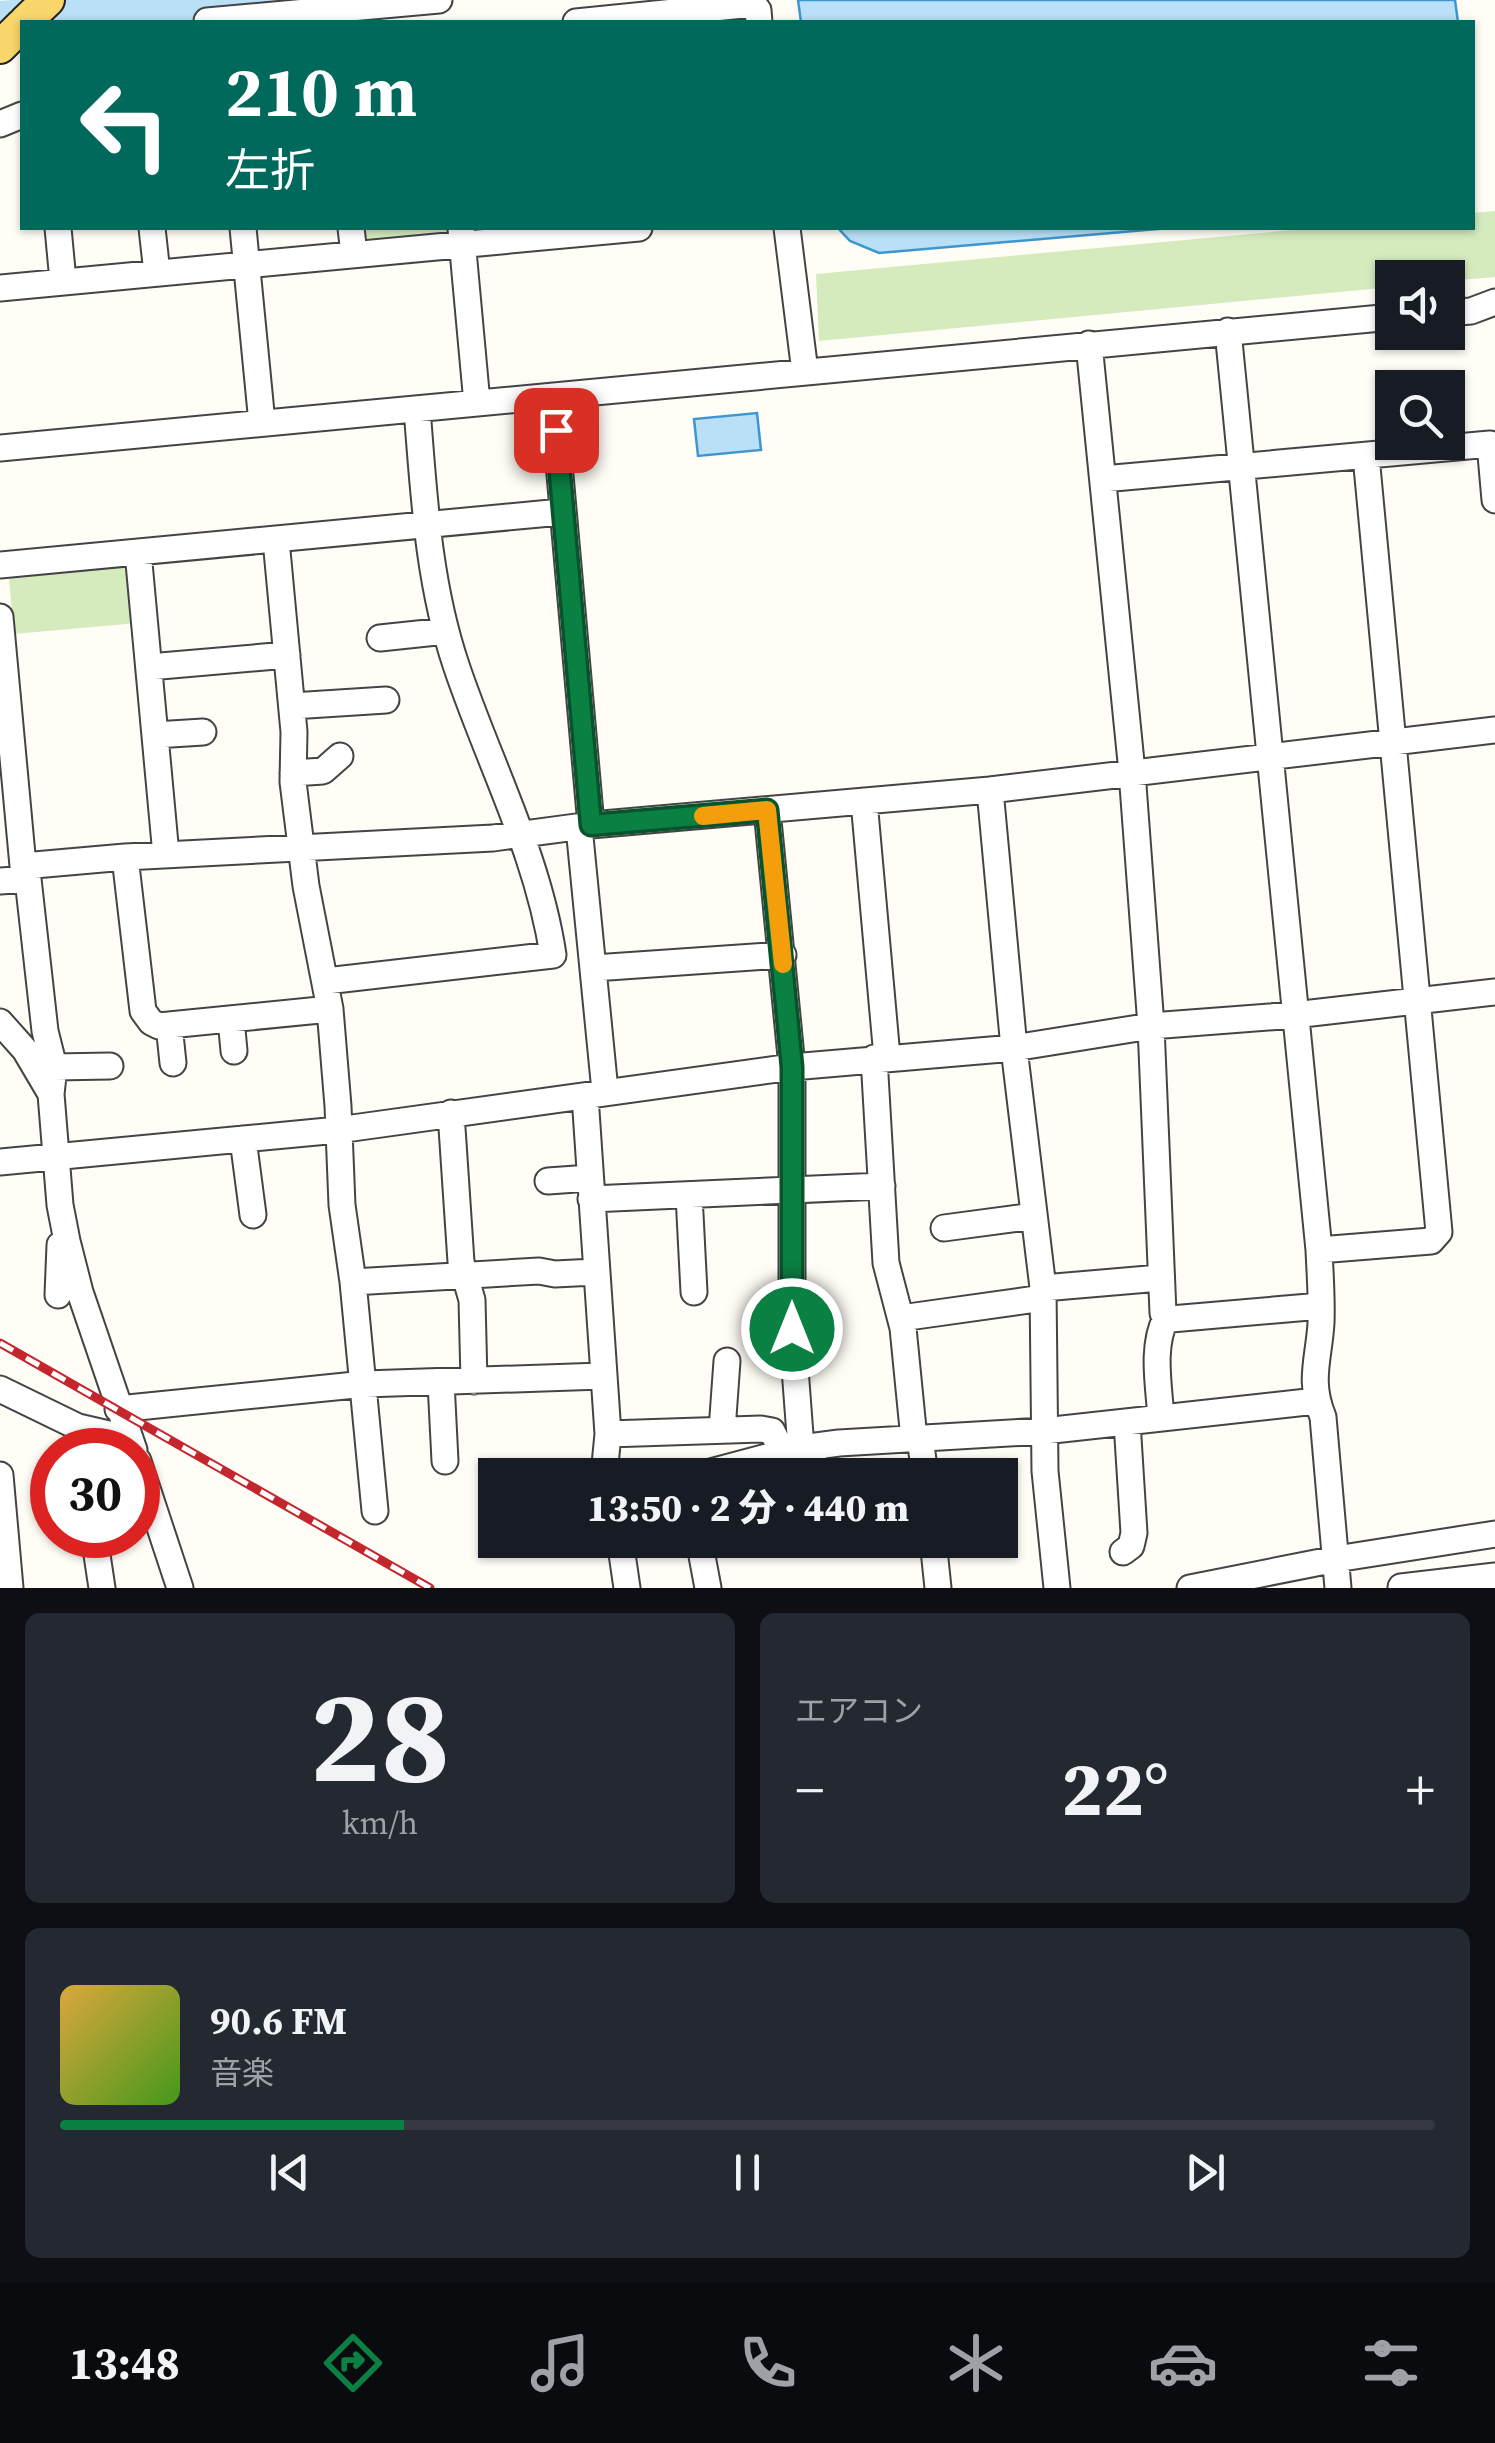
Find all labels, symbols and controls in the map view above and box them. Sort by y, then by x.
text: 210 m [225,43,417,139]
icon: left [60,60,190,190]
text: 左折 [225,139,315,201]
map controls [1375,260,1465,460]
button: sound [1375,260,1465,350]
button: search [1375,370,1465,460]
pin [514,388,599,473]
icon: arrive [529,403,584,458]
position arrow [740,1277,844,1381]
speed limit sign: 30 [30,1428,160,1558]
text: 13:50 · 2 分 · 440 m [587,1482,909,1534]
text: 28 [310,1646,450,1825]
text: エアコン [795,1689,923,1733]
text: 22° [1061,1737,1169,1840]
text: − [795,1752,824,1827]
text: + [1406,1752,1435,1827]
text: km/h [342,1801,418,1845]
text: 90.6 FM [210,1995,347,2047]
text: 音楽 [210,2051,274,2095]
icon: previous [262,2145,317,2200]
icon: pause [720,2145,775,2200]
icon: next [1178,2145,1233,2200]
icon: directions [318,2328,388,2398]
icon: music [525,2328,595,2398]
icon: phone [733,2328,803,2398]
icon: climate [941,2328,1011,2398]
icon: car [1148,2328,1218,2398]
icon: filters [1356,2328,1426,2398]
text: 13:48 [69,2332,180,2394]

